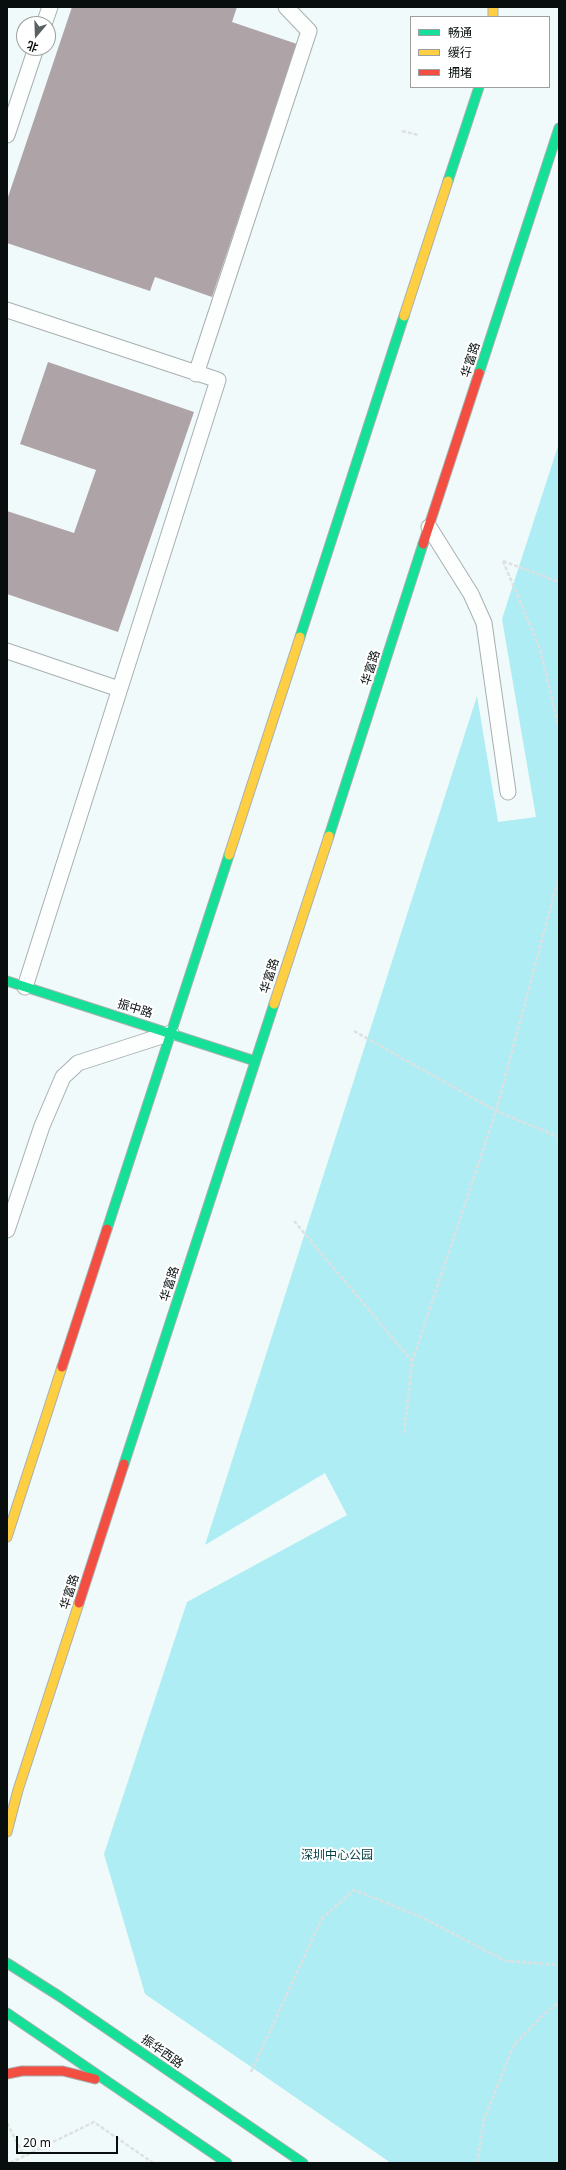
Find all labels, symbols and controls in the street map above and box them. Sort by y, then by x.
north arrow [16,16,56,56]
legend [410,16,550,88]
text: 畅通 [448,24,472,41]
text: 北 [25,38,40,56]
text: 缓行 [448,44,472,61]
text: 拥堵 [448,64,472,81]
street label: 华富路 [459,341,483,379]
street label: 华富路 [359,649,383,687]
street label: 华富路 [258,957,282,995]
street label: 振中路 [116,997,154,1021]
street label: 华富路 [158,1265,182,1303]
street label: 华富路 [58,1573,82,1611]
park label: 深圳中心公园 [301,1849,373,1863]
street label: 振华西路 [138,2032,186,2072]
scale bar [18,2128,120,2154]
text: 20 m [23,2134,51,2151]

